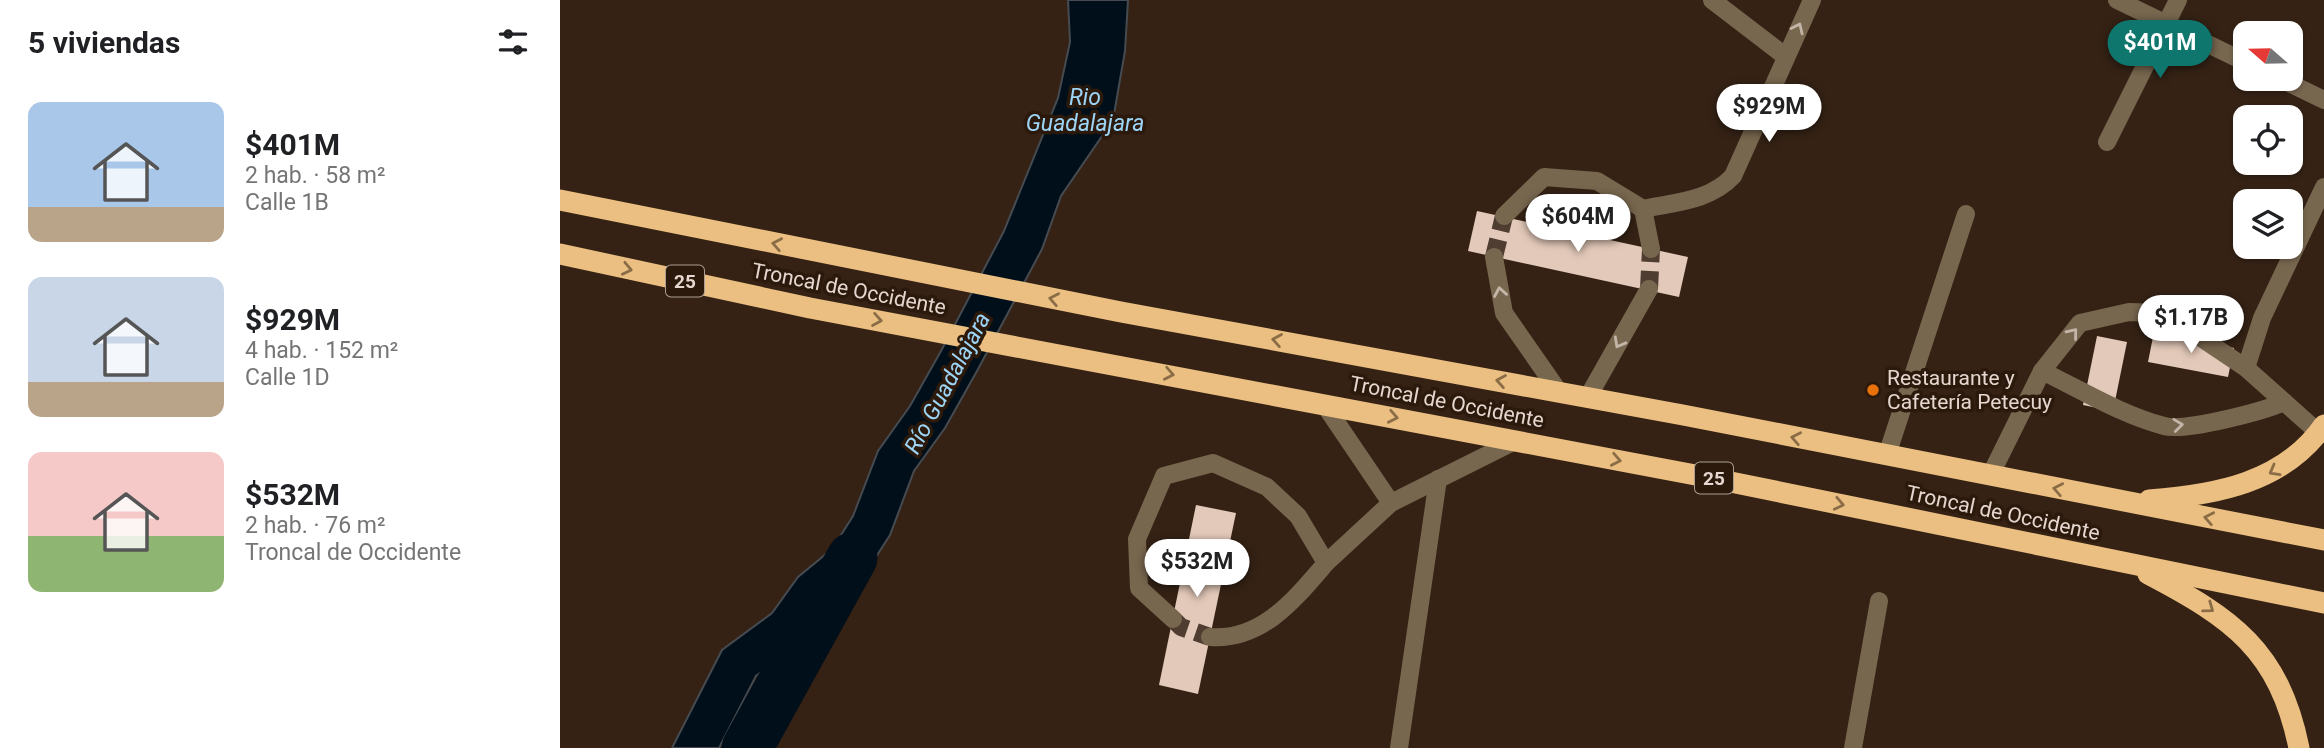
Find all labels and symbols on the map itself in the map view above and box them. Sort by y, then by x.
pin: $401M [2111,20,2209,80]
north arrow [2233,21,2303,91]
one-way arrow [1790,23,1804,35]
water label: Rio Guadalajara [1026,84,1144,137]
pin: $929M [1720,85,1818,144]
pin: $604M [1529,194,1627,254]
one-way arrow [771,237,783,252]
street label: Troncal de Occidente [750,258,948,320]
one-way arrow [621,260,633,275]
road number: 25 [666,266,704,296]
one-way arrow [1494,286,1509,298]
one-way arrow [1048,292,1060,307]
pin: $1.17B [2134,296,2248,355]
water label: Río Guadalajara [899,308,996,459]
one-way arrow [871,312,883,327]
one-way arrow [2065,328,2077,341]
one-way arrow [1271,333,1283,348]
one-way arrow [1614,336,1627,349]
one-way arrow [1163,366,1175,381]
place label: Restaurante y Cafetería Petecuy [1887,366,2052,414]
street label: Troncal de Occidente [1348,371,1546,433]
one-way arrow [1495,374,1507,389]
marker: Restaurante y Cafetería Petecuy [1865,382,1881,398]
one-way arrow [1387,408,1399,423]
one-way arrow [2172,418,2183,433]
one-way arrow [1790,431,1802,446]
one-way arrow [1610,451,1622,466]
road number: 25 [1695,463,1733,494]
one-way arrow [2269,463,2282,476]
street label: Troncal de Occidente [1904,481,2102,545]
one-way arrow [2052,482,2064,497]
one-way arrow [1833,496,1845,511]
one-way arrow [2203,512,2215,527]
pin: $532M [1148,540,1246,599]
one-way arrow [2201,600,2214,612]

